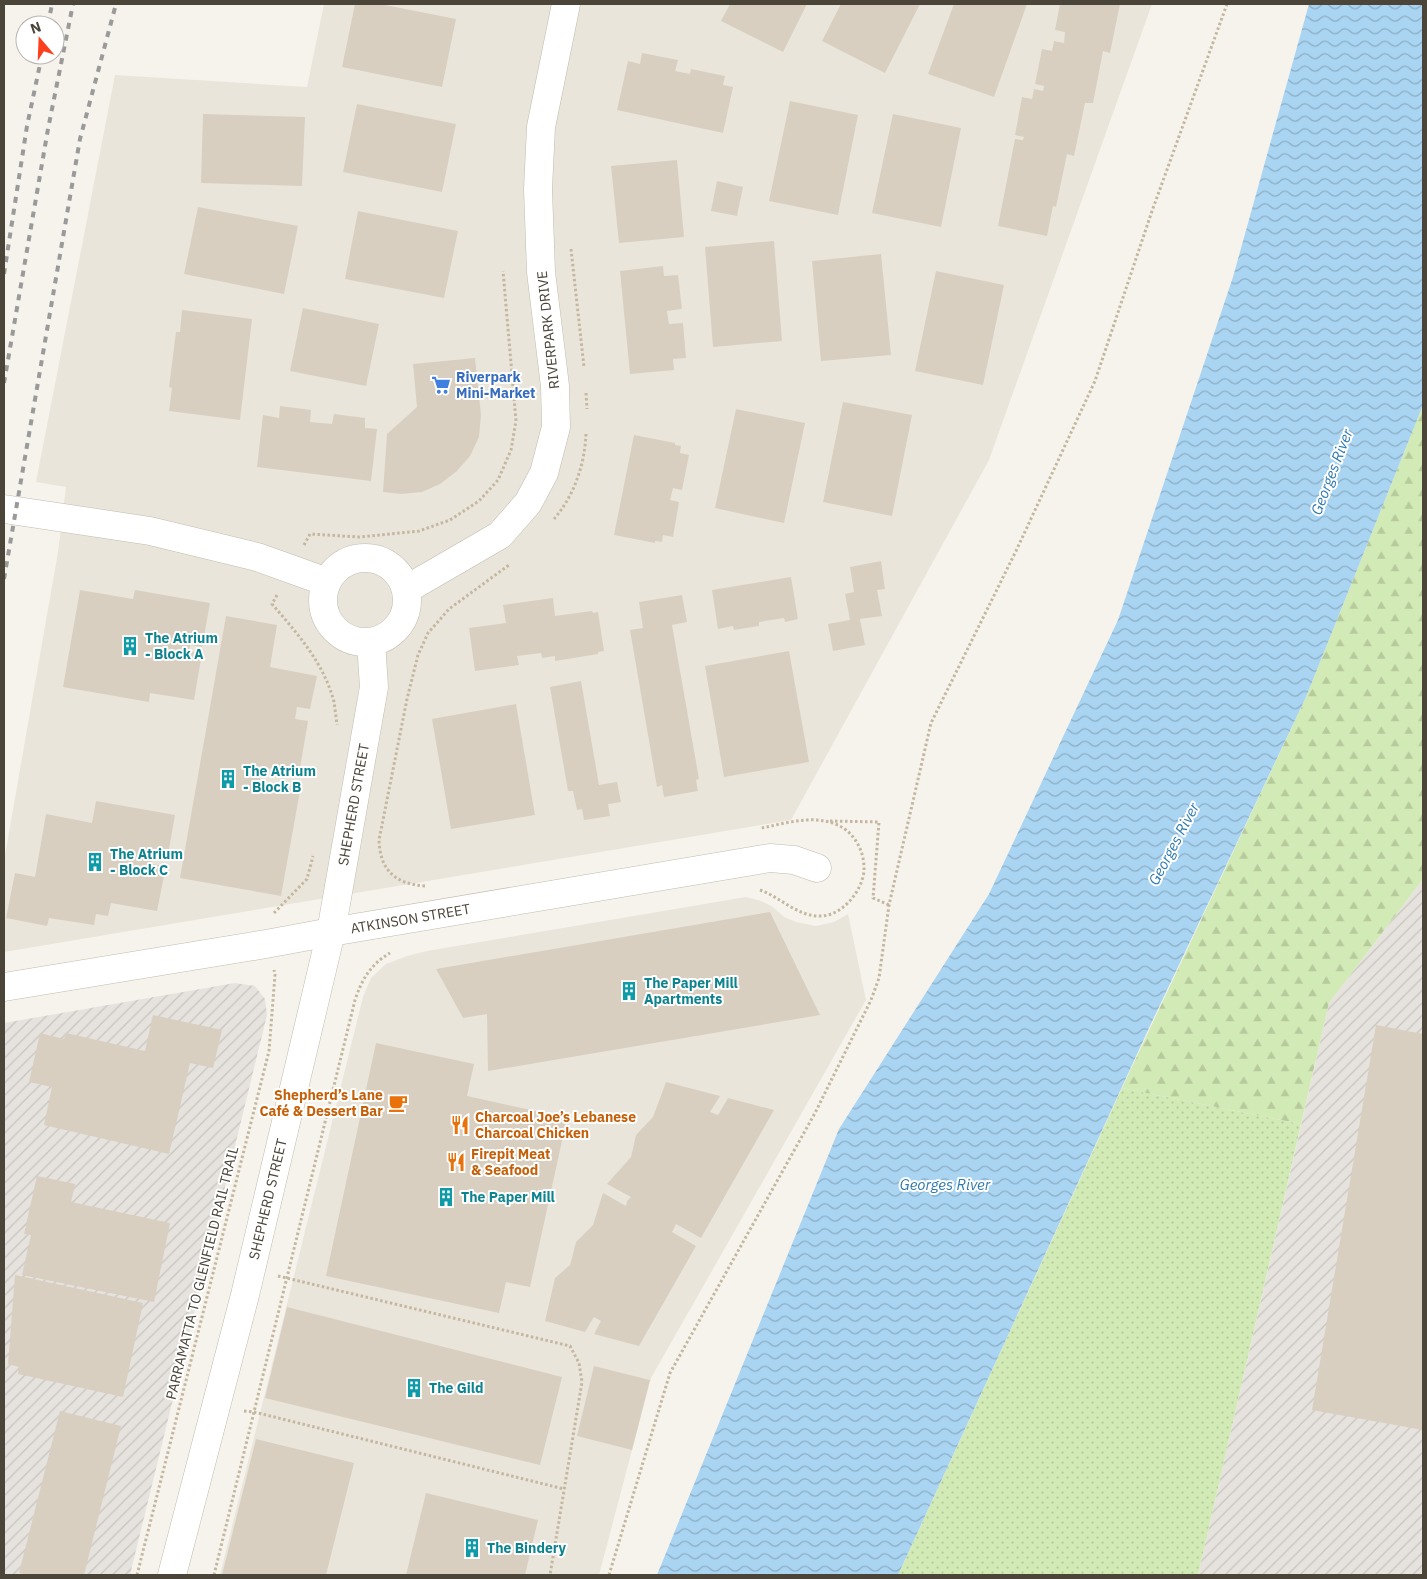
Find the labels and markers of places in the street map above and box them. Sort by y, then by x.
place label: Riverpark Mini-Market [456,368,535,402]
supermarket icon: Riverpark Mini-Market [430,374,452,396]
place label: The Atrium - Block A [145,629,218,663]
building icon: The Atrium - Block A [119,635,141,657]
place label: The Atrium - Block B [243,762,316,796]
building icon: The Atrium - Block B [217,768,239,790]
place label: The Atrium - Block C [110,845,183,879]
building icon: The Atrium - Block C [84,851,106,873]
place label: The Paper Mill Apartments [644,974,738,1008]
building icon: The Paper Mill Apartments [618,980,640,1002]
place label: Shepherd’s Lane Café & Dessert Bar [260,1086,383,1120]
cafe icon: Shepherd’s Lane Café & Dessert Bar [387,1092,409,1114]
place label: Charcoal Joe’s Lebanese Charcoal Chicken [475,1108,636,1142]
restaurant icon: Charcoal Joe’s Lebanese Charcoal Chicken [449,1114,471,1136]
place label: Firepit Meat & Seafood [471,1145,550,1179]
restaurant icon: Firepit Meat & Seafood [445,1151,467,1173]
building icon: The Paper Mill [435,1186,457,1208]
place label: The Paper Mill [461,1188,555,1206]
building icon: The Gild [403,1377,425,1399]
place label: The Gild [429,1379,484,1397]
building icon: The Bindery [461,1537,483,1559]
place label: The Bindery [487,1539,567,1557]

